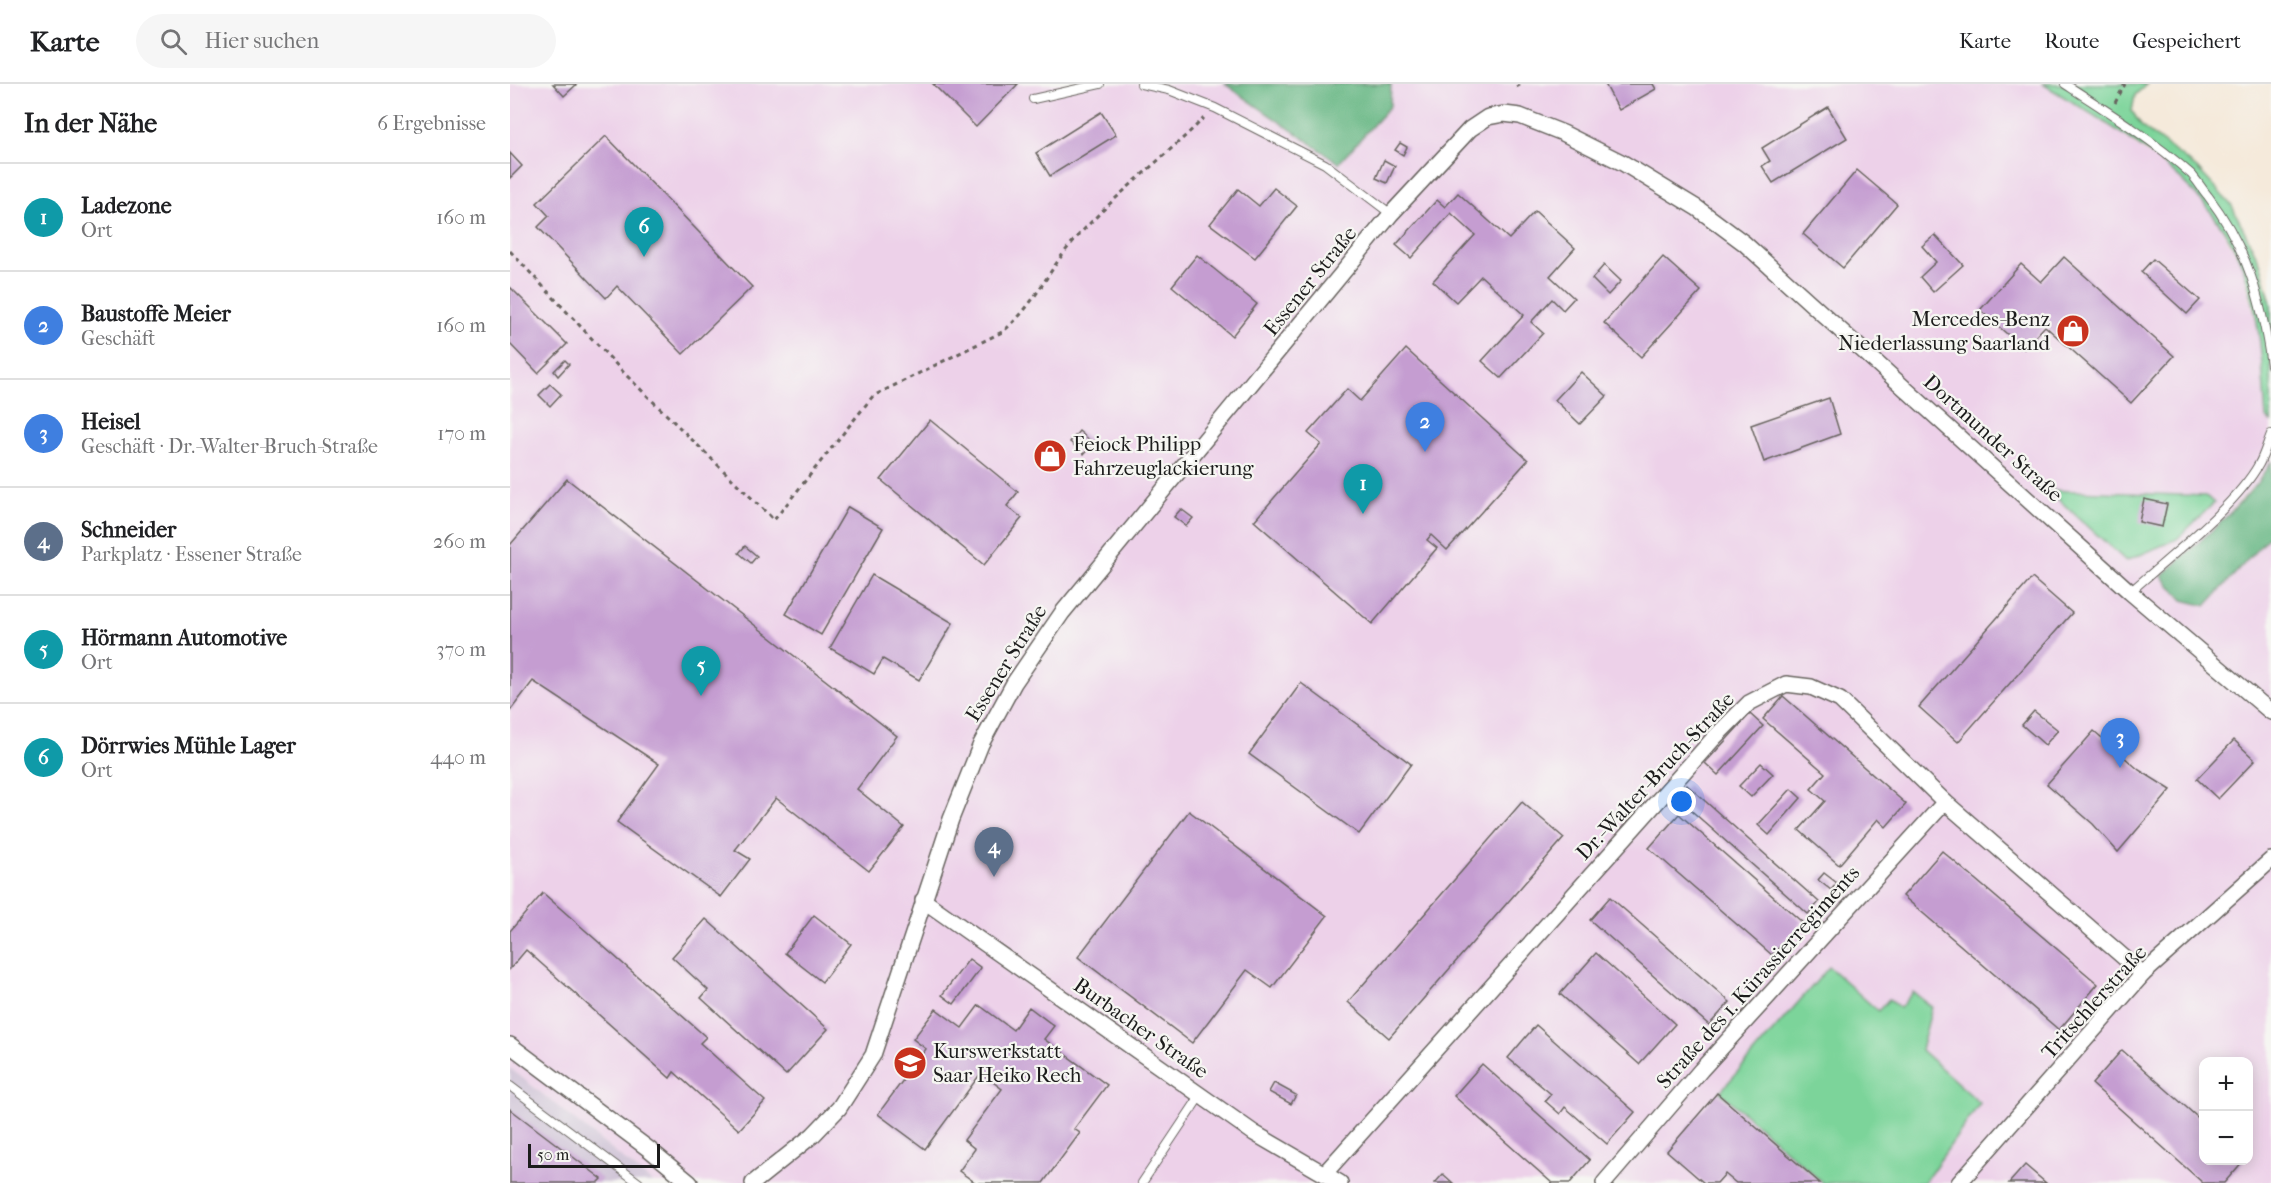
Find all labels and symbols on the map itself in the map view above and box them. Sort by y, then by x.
pin: 6 [624,208,664,257]
street label: Essener Straße [1259,222,1361,340]
place label: Mercedes-Benz Niederlassung Saarland [1838,307,2051,355]
shop icon: Mercedes-Benz Niederlassung Saarland [2055,313,2091,349]
street label: Dortmunder Straße [1919,369,2067,507]
pin: 2 [1406,402,1444,452]
place label: Feiock Philipp Fahrzeuglackierung [1073,432,1254,480]
shop icon: Feiock Philipp Fahrzeuglackierung [1032,438,1068,474]
pin: 1 [1344,464,1382,514]
street label: Essener Straße [960,600,1052,726]
pin: 5 [682,646,720,696]
street label: Dr.-Walter-Bruch-Straße [1571,687,1739,865]
pin: 3 [2100,718,2140,768]
your location [1667,787,1696,816]
pin: 4 [974,828,1014,877]
street label: Straße des 1. Kürassierregiments [1652,860,1865,1093]
street label: Tritschlerstraße [2037,940,2151,1064]
street label: Burbacher Straße [1069,973,1213,1083]
place label: Kurswerkstatt Saar Heiko Rech [933,1039,1082,1087]
school or university icon: Kurswerkstatt Saar Heiko Rech [892,1045,928,1081]
scale bar [528,1141,660,1168]

